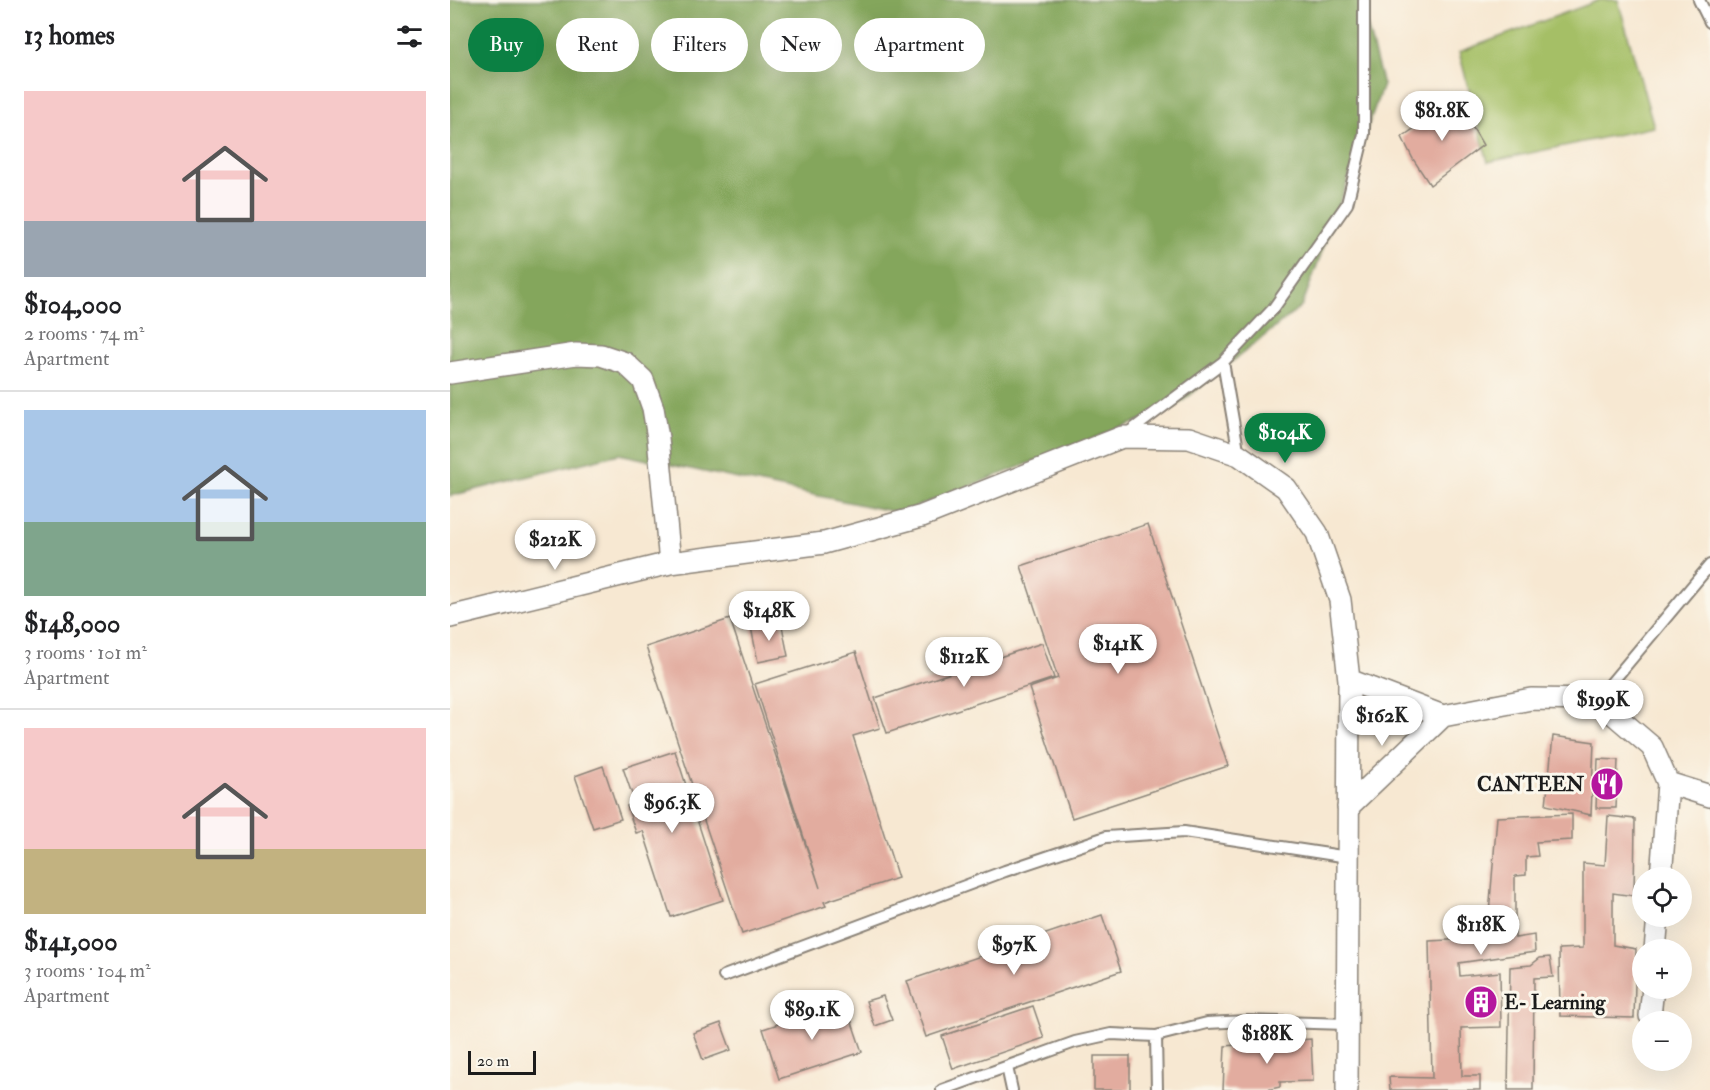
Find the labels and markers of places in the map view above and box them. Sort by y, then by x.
pin: $81.8K [1393,91,1491,142]
pin: $104K [1243,413,1327,464]
pin: $212K [513,520,597,571]
pin: $148K [727,591,811,642]
pin: $141K [1076,624,1160,675]
pin: $112K [922,637,1006,688]
pin: $199K [1561,680,1645,731]
pin: $162K [1340,696,1424,747]
restaurant icon: CANTEEN [1589,766,1625,802]
place label: CANTEEN [1477,772,1585,797]
pin: $96.3K [623,783,721,834]
pin: $118K [1439,905,1523,956]
pin: $97K [978,925,1050,976]
building icon: E- Learning [1463,984,1499,1020]
pin: $89.1K [763,990,861,1041]
place label: E- Learning [1504,990,1607,1016]
pin: $188K [1225,1014,1309,1065]

